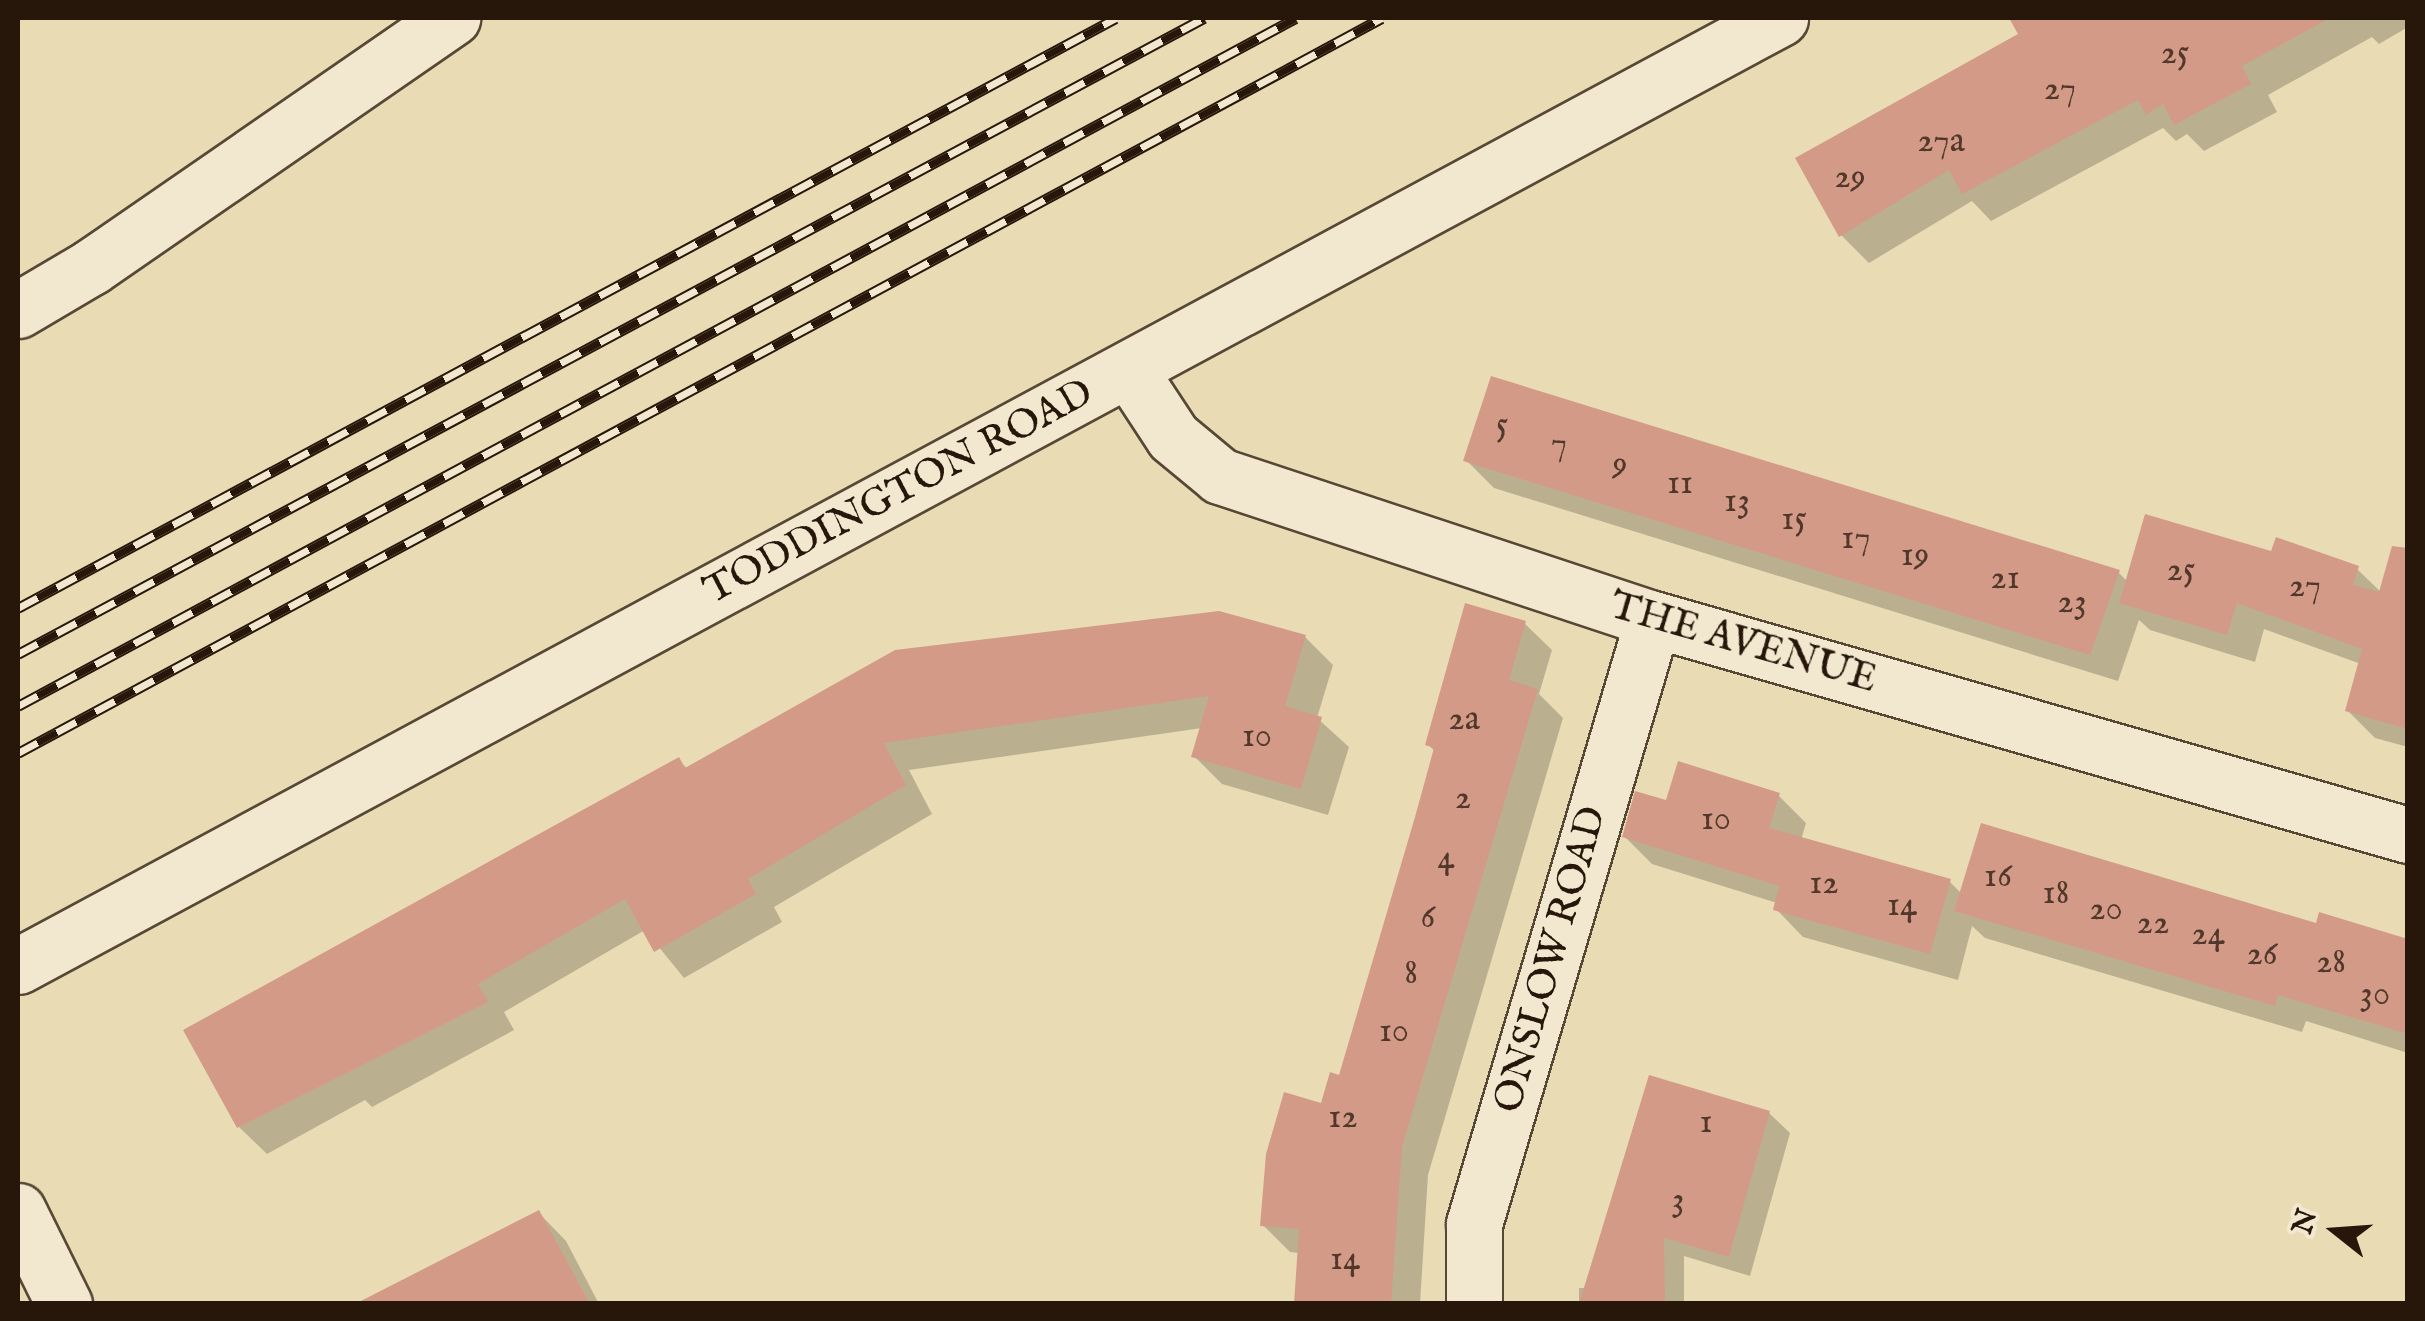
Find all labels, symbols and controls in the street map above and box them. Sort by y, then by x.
house number: 25 [2160,33,2190,75]
house number: 27 [2044,69,2076,111]
house number: 27a [1917,121,1965,163]
house number: 29 [1834,157,1866,199]
street label: TODDINGTON ROAD [696,370,1102,616]
house number: 5 [1496,405,1508,447]
house number: 7 [1551,424,1567,466]
house number: 9 [1612,444,1628,486]
house number: 11 [1667,463,1693,505]
house number: 13 [1724,481,1750,523]
house number: 15 [1781,499,1807,541]
house number: 17 [1841,518,1871,560]
house number: 19 [1901,535,1929,577]
house number: 25 [2166,550,2196,592]
house number: 21 [1990,558,2020,600]
house number: 27 [2289,566,2321,608]
house number: 23 [2057,582,2087,624]
street label: THE AVENUE [1604,583,1882,705]
house number: 2a [1448,699,1480,741]
house number: 10 [1242,716,1272,758]
house number: 2 [1455,778,1471,820]
house number: 10 [1701,799,1731,841]
street label: ONSLOW ROAD [1485,801,1619,1119]
house number: 4 [1437,838,1455,880]
house number: 16 [1984,856,2012,898]
house number: 12 [1809,863,1839,905]
house number: 18 [2043,873,2069,915]
house number: 14 [1887,885,1917,927]
house number: 20 [2089,889,2123,931]
house number: 6 [1421,897,1435,939]
house number: 22 [2137,903,2169,945]
house number: 24 [2191,914,2225,956]
house number: 26 [2246,934,2278,976]
house number: 28 [2316,942,2346,984]
house number: 8 [1404,953,1418,995]
house number: 30 [2360,974,2390,1016]
house number: 10 [1379,1011,1409,1053]
house number: 12 [1328,1097,1358,1139]
house number: 1 [1699,1102,1713,1144]
house number: 3 [1671,1180,1685,1222]
north arrow [2285,1181,2385,1281]
text: N [2286,1205,2326,1239]
house number: 14 [1330,1239,1360,1281]

